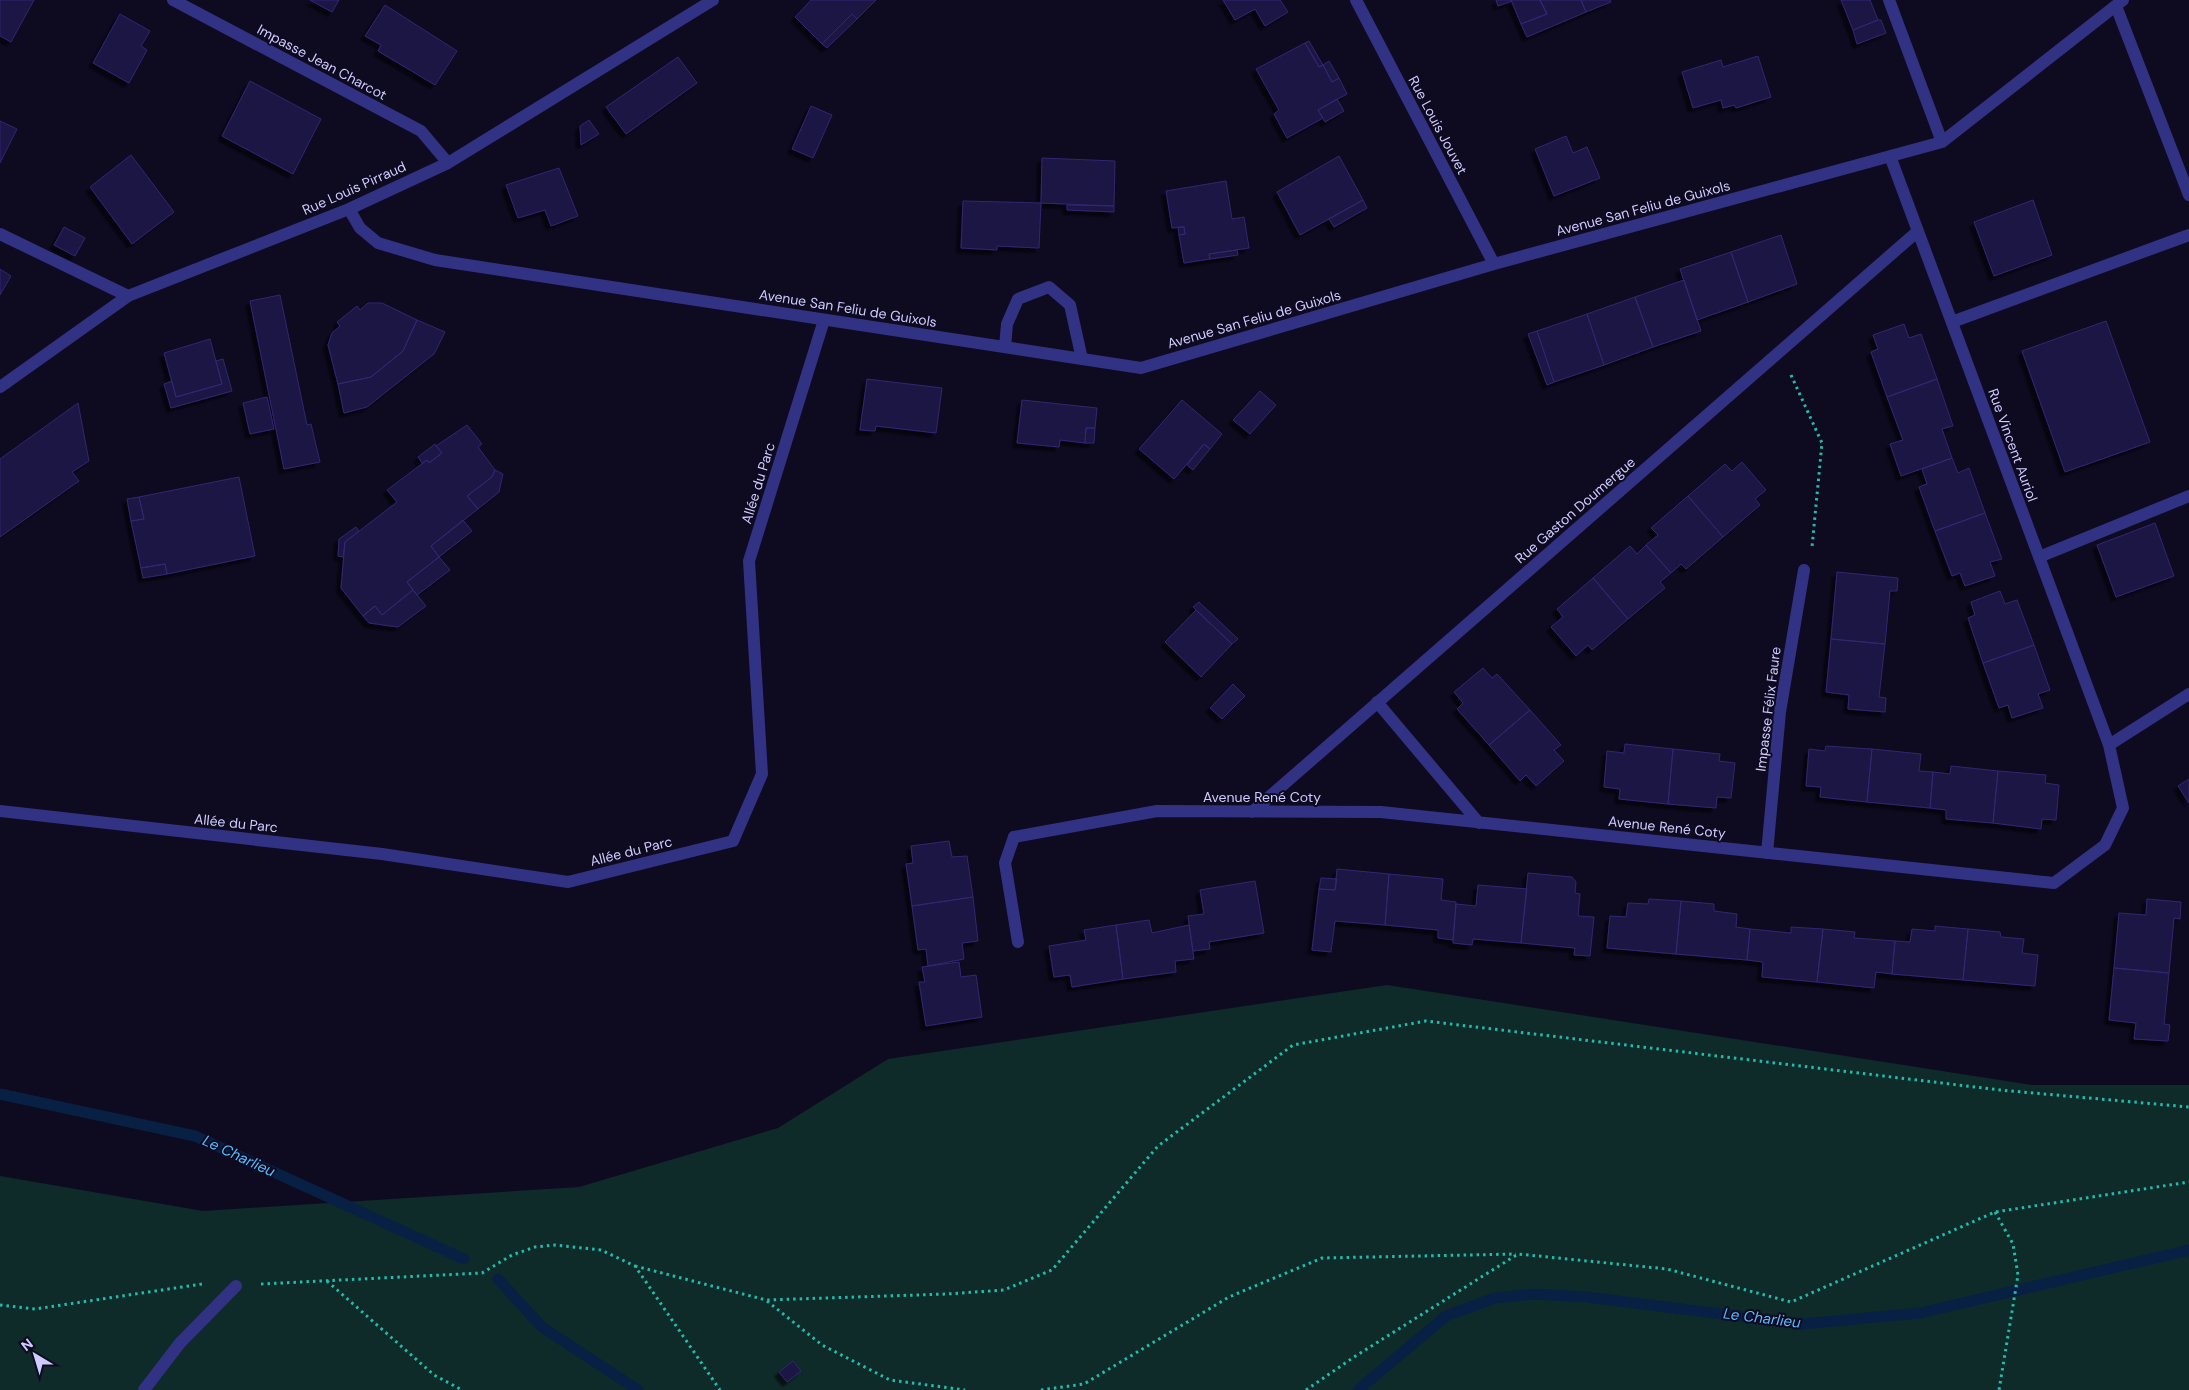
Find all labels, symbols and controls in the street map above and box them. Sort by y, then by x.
street label: Impasse Jean Charcot [254,20,390,104]
street label: Rue Louis Jouvet [1404,73,1472,177]
street label: Rue Louis Pirraud [299,157,409,219]
street label: Avenue San Feliu de Guixols [1554,176,1732,240]
street label: Avenue San Feliu de Guixols [758,285,938,331]
street label: Avenue San Feliu de Guixols [1165,286,1343,352]
street label: Rue Vincent Auriol [1984,386,2042,504]
street label: Allée du Parc [737,440,779,526]
street label: Rue Gaston Doumergue [1511,453,1639,567]
street label: Impasse Félix Faure [1751,645,1785,772]
street label: Avenue René Coty [1203,788,1321,806]
street label: Allée du Parc [193,810,279,836]
street label: Avenue René Coty [1607,812,1727,842]
street label: Allée du Parc [588,832,674,870]
water label: Le Charlieu [199,1130,279,1182]
water label: Le Charlieu [1722,1303,1802,1333]
north arrow [10,1330,60,1380]
text: N [17,1335,37,1355]

